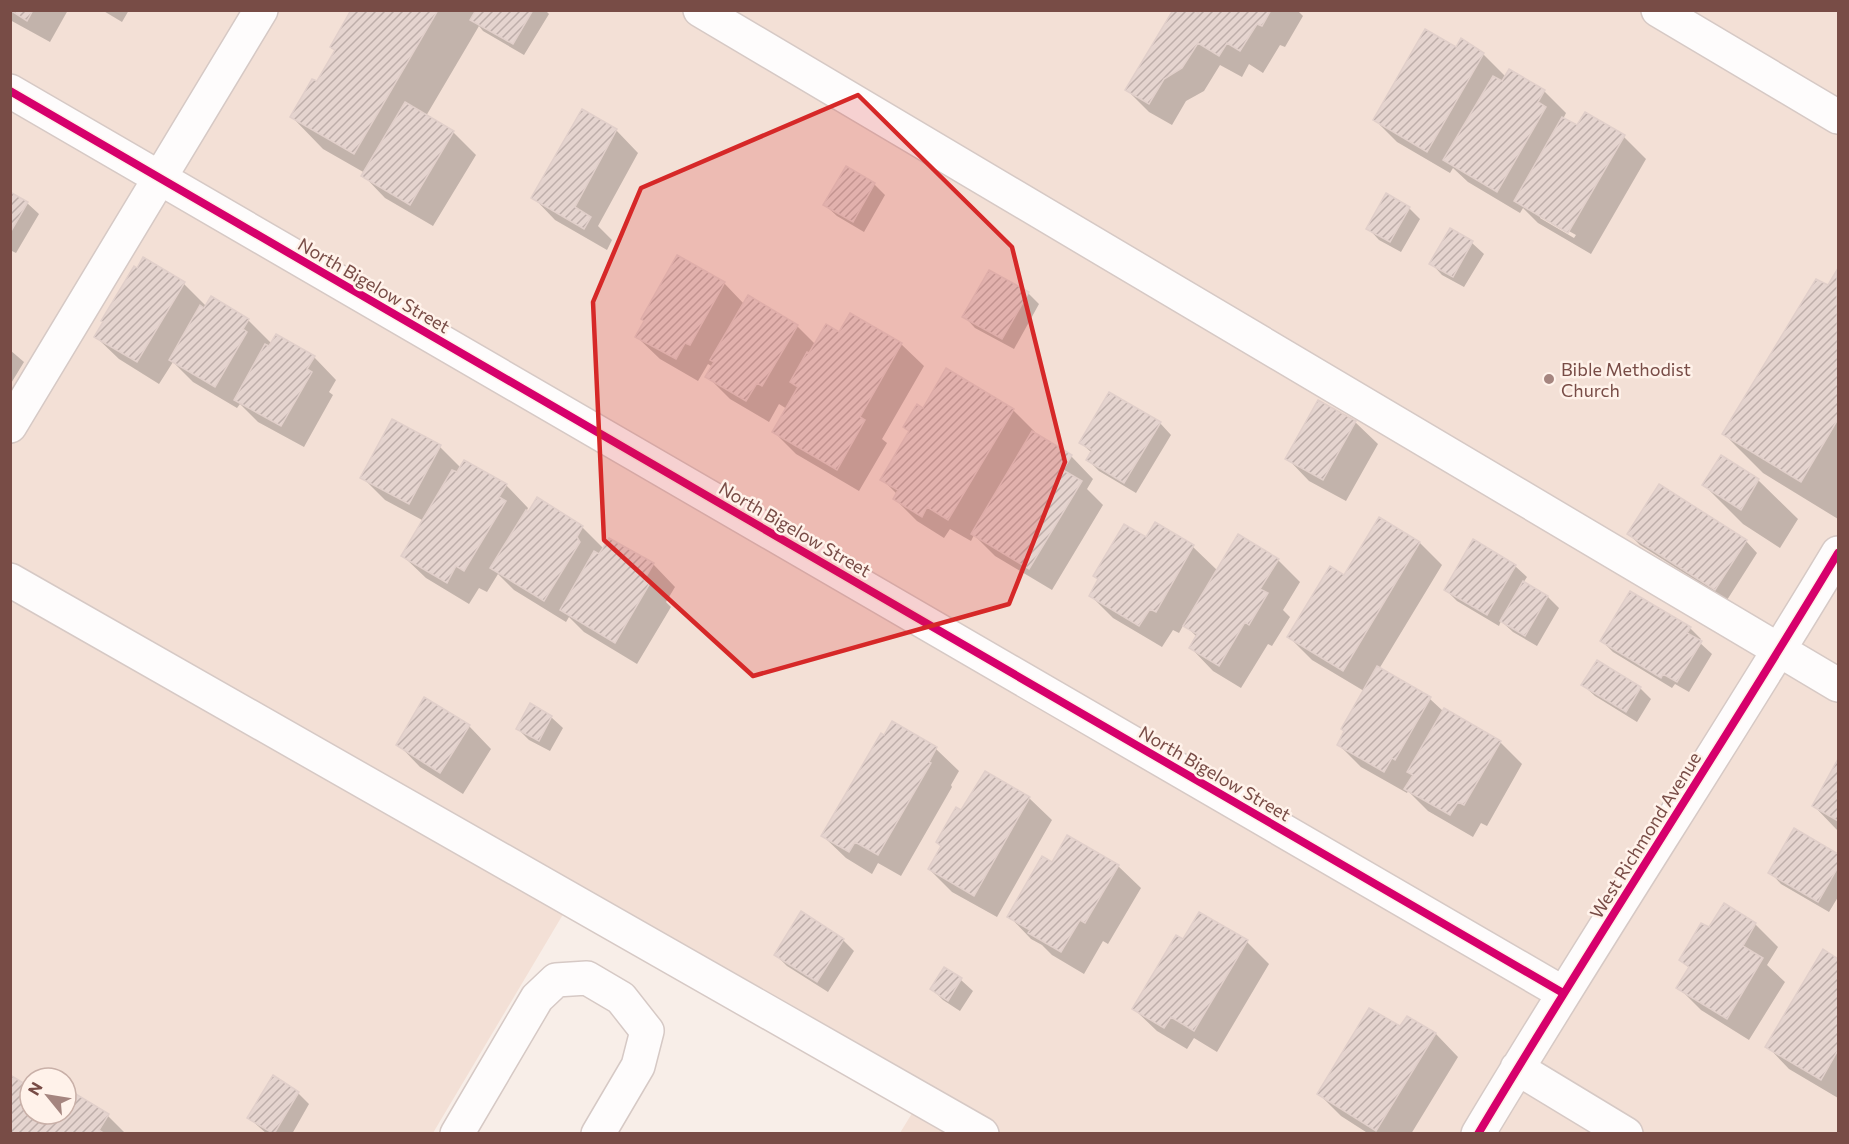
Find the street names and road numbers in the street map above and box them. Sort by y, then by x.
street label: North Bigelow Street [294,233,454,337]
street label: North Bigelow Street [715,477,875,581]
street label: North Bigelow Street [1135,721,1295,825]
street label: West Richmond Avenue [1585,748,1705,922]

